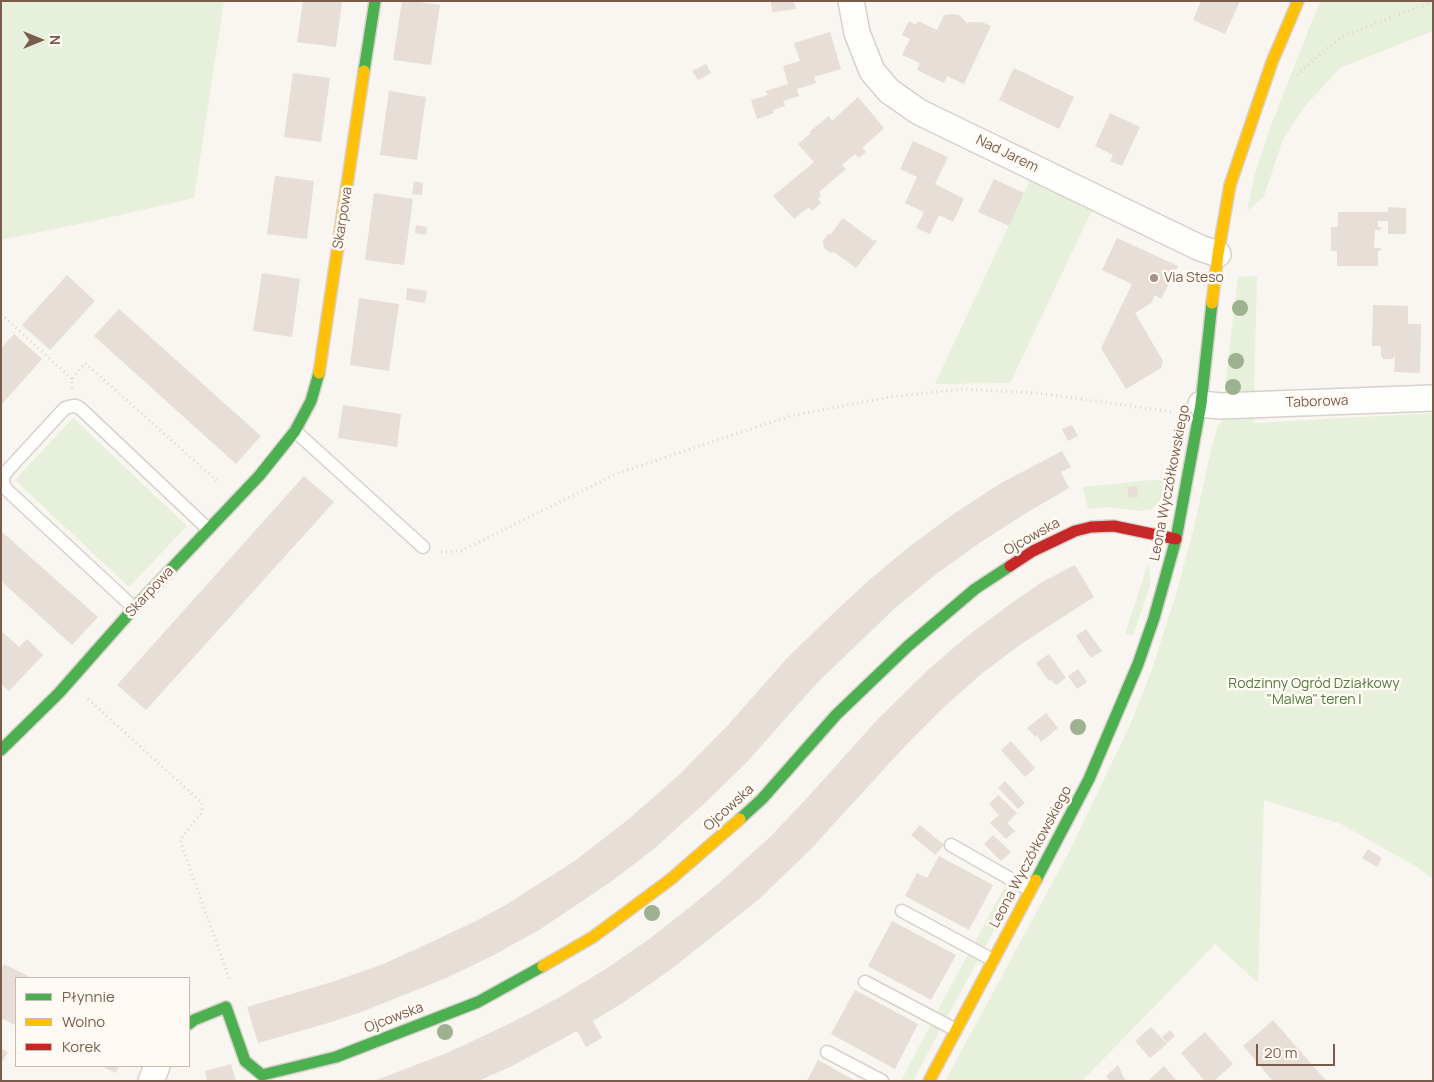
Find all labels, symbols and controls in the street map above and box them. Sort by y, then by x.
north arrow [15,15,65,65]
text: N [46,35,65,45]
street label: Nad Jarem [973,132,1041,176]
street label: Skarpowa [330,186,356,250]
place label: Via Steso [1164,270,1224,286]
marker: Via Steso [1148,272,1160,284]
street label: Taborowa [1285,393,1349,411]
street label: Leona Wyczółkowskiego [1147,404,1193,562]
street label: Ojcowska [1001,515,1063,559]
street label: Skarpowa [122,563,178,621]
park label: Rodzinny Ogród Działkowy "Malwa" teren I [1228,676,1400,709]
street label: Ojcowska [700,781,758,835]
street label: Leona Wyczółkowskiego [986,783,1076,931]
legend [15,977,190,1067]
text: Płynnie [62,986,115,1007]
street label: Ojcowska [362,999,426,1037]
text: Wolno [62,1011,105,1032]
scale bar [1259,1034,1338,1066]
text: Korek [62,1036,101,1057]
text: 20 m [1264,1042,1297,1063]

